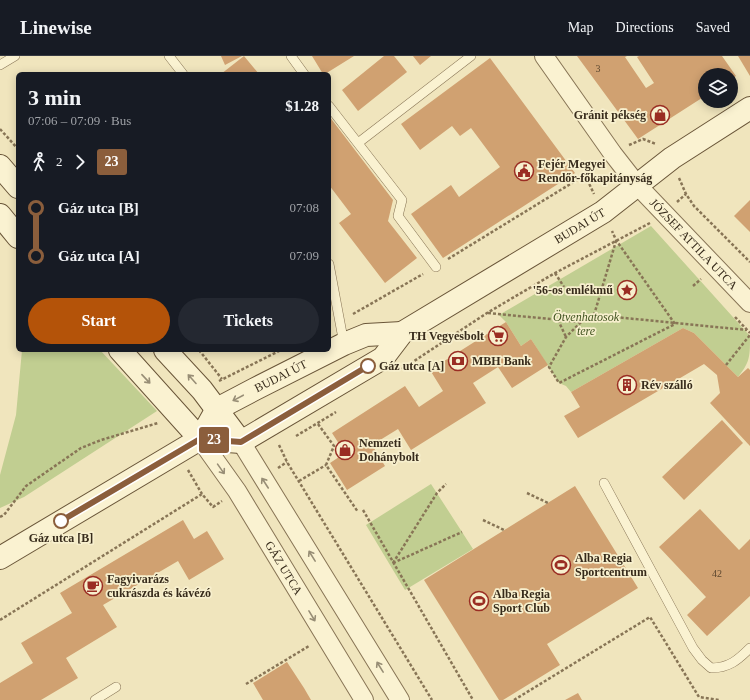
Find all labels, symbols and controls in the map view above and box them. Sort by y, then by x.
text: Linewise [20,17,92,38]
text: Map [568,20,593,35]
text: Directions [615,20,674,35]
text: Saved [696,20,730,35]
house number: 3 [596,63,601,74]
map controls [698,68,738,108]
button: layers [698,68,738,108]
text: 3 min [28,85,81,110]
text: $1.28 [285,98,319,114]
shop icon: Gránit pékség [649,104,671,126]
place label: Gránit pékség [574,108,646,122]
text: 07:06 – 07:09 · Bus [28,113,131,128]
icon: walk [28,151,50,173]
icon: forward [69,151,91,173]
text: 2 [56,154,63,169]
text: 23 [105,154,119,169]
place label: Fejér Megyei Rendőr-főkapitányság [538,157,652,185]
public building icon: Fejér Megyei Rendőr-főkapitányság [513,160,535,182]
street label: JÓZSEF ATTILA UTCA [647,196,741,293]
text: Gáz utca [B] [58,200,139,216]
text: 07:08 [289,200,319,215]
street label: BUDAI ÚT [552,205,608,247]
text: Gáz utca [A] [58,248,140,264]
text: 07:09 [289,248,319,263]
place icon: '56-os emlékmű [616,279,638,301]
place label: '56-os emlékmű [533,283,613,297]
button: Start [28,298,170,344]
button: Tickets [178,298,319,344]
park label: Ötvenhatosok tere [553,309,620,338]
supermarket icon: TH Vegyesbolt [487,325,509,347]
place label: TH Vegyesbolt [409,329,484,343]
bank icon: MBH Bank [447,350,469,372]
place label: MBH Bank [472,354,531,368]
street label: BUDAI ÚT [252,357,310,395]
marker: Gáz utca [A] [360,358,376,374]
place label: Gáz utca [A] [379,359,444,373]
one-way arrow [141,374,151,384]
one-way arrow [187,374,196,384]
building icon: Rév szálló [616,374,638,396]
place label: Rév szálló [641,378,693,392]
one-way arrow [232,395,244,402]
line badge: 23 [196,427,232,453]
text: 23 [207,432,221,447]
place label: Nemzeti Dohánybolt [359,436,419,464]
shop icon: Nemzeti Dohánybolt [334,439,356,461]
one-way arrow [217,463,225,474]
one-way arrow [261,478,270,489]
marker: Gáz utca [B] [53,513,69,529]
place label: Gáz utca [B] [29,531,93,545]
street label: GÁZ UTCA [262,539,306,598]
one-way arrow [307,550,315,562]
place label: Alba Regia Sportcentrum [575,551,647,579]
sports icon: Alba Regia Sportcentrum [550,554,572,576]
house number: 42 [712,568,722,579]
place label: Fagyivarázs cukrászda és kávézó [107,572,211,600]
cafe icon: Fagyivarázs cukrászda és kávézó [82,575,104,597]
place label: Alba Regia Sport Club [493,587,550,615]
sports icon: Alba Regia Sport Club [468,590,490,612]
one-way arrow [309,610,317,622]
one-way arrow [375,661,383,673]

